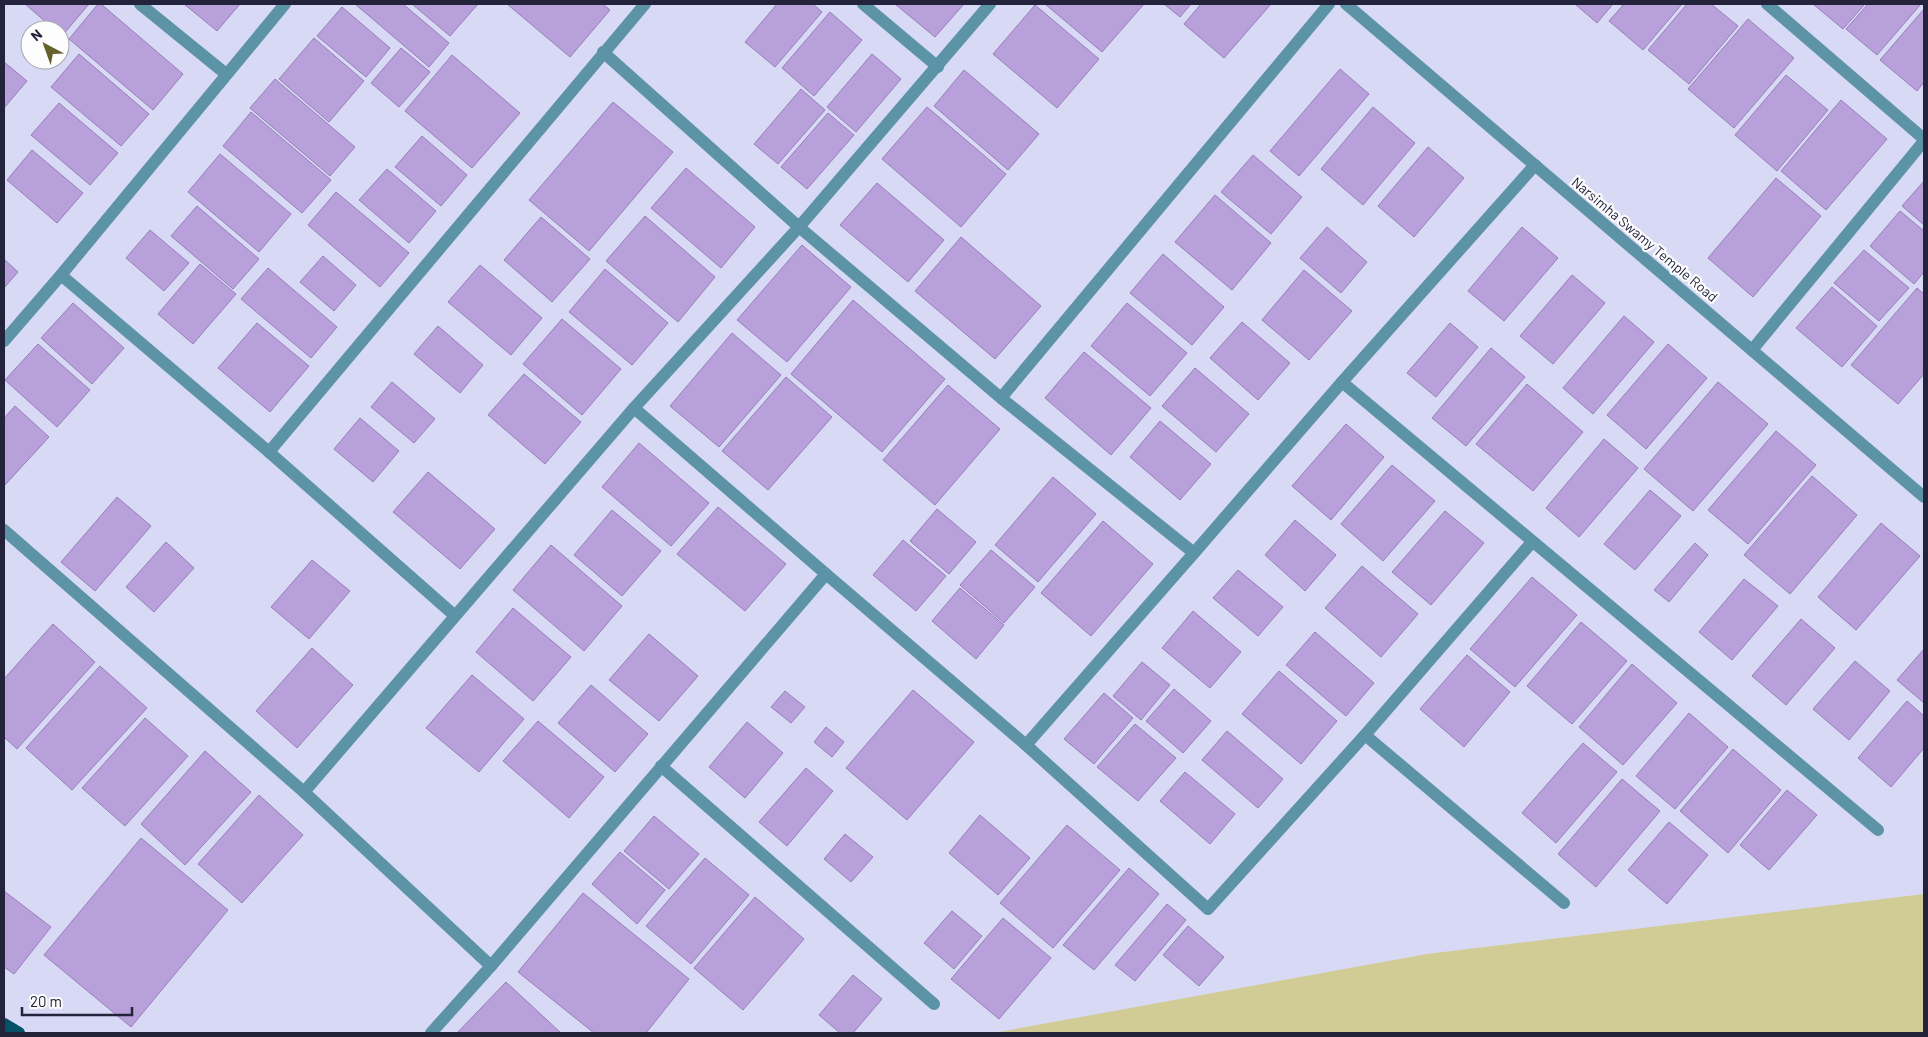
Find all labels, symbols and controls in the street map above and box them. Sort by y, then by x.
north arrow [20,20,70,70]
text: N [27,25,45,44]
street label: Narsimha Swamy Temple Road [1569,173,1721,305]
scale bar [22,984,132,1016]
text: 20 m [30,992,62,1010]

